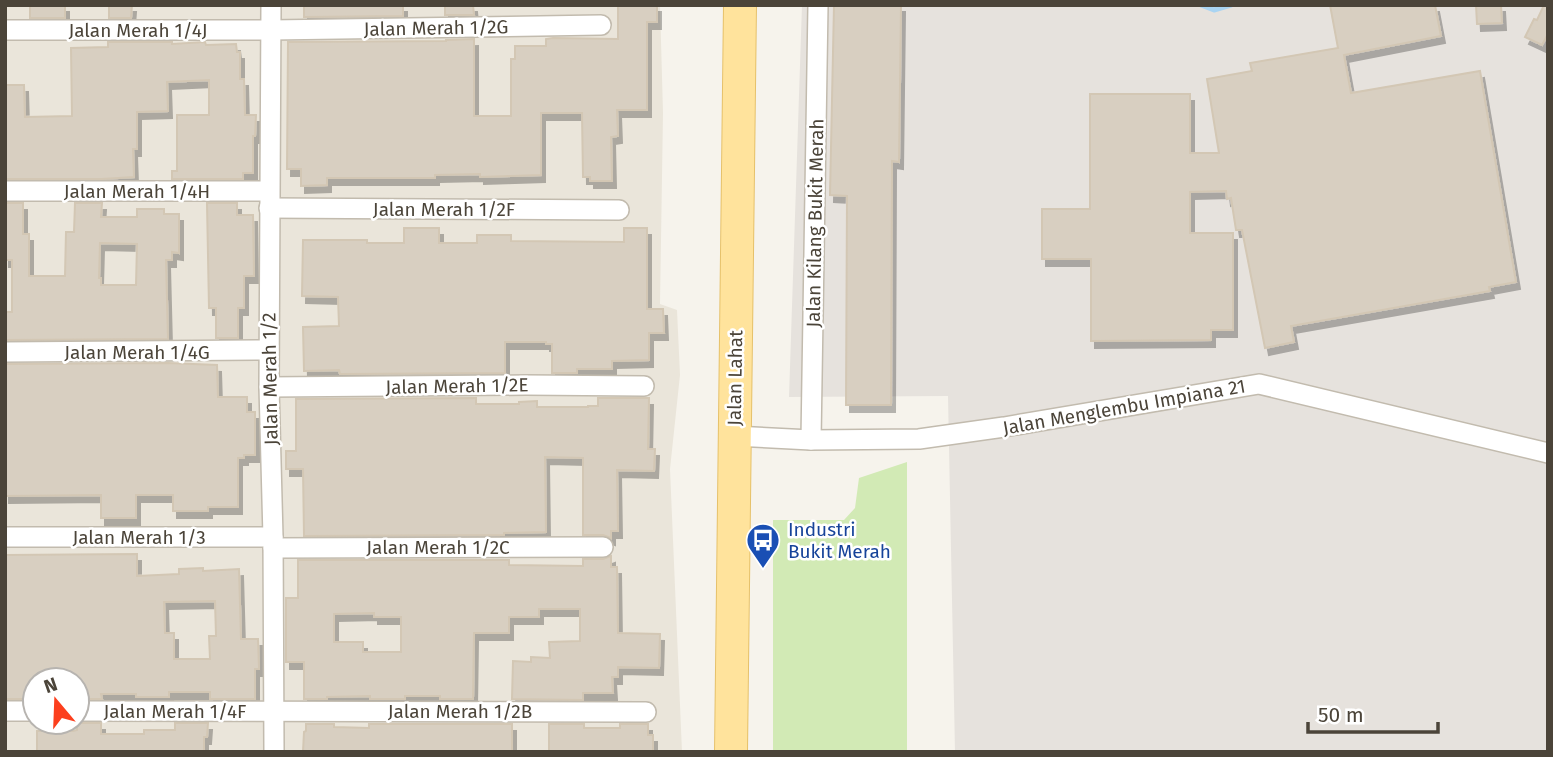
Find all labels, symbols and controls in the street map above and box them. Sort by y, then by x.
street label: Jalan Merah 1/2G [363,15,509,41]
street label: Jalan Merah 1/4J [68,19,208,42]
street label: Jalan Kilang Bukit Merah [802,118,828,328]
street label: Jalan Merah 1/4H [64,180,210,203]
street label: Jalan Merah 1/2F [373,198,515,221]
street label: Jalan Merah 1/2 [257,312,283,446]
street label: Jalan Lahat [723,330,747,426]
street label: Jalan Merah 1/4G [64,341,210,364]
street label: Jalan Merah 1/2E [385,373,529,399]
street label: Jalan Menglembu Impiana 21 [1001,374,1247,440]
place label: Industri Bukit Merah [788,518,891,563]
bus stop icon: Industri Bukit Merah [744,521,782,570]
street label: Jalan Merah 1/3 [72,526,206,549]
street label: Jalan Merah 1/2C [366,536,510,559]
north arrow [21,666,91,736]
text: N [41,672,60,698]
scale bar [1308,690,1438,734]
street label: Jalan Merah 1/4F [104,700,246,723]
street label: Jalan Merah 1/2B [388,700,532,723]
text: 50 m [1318,702,1364,728]

